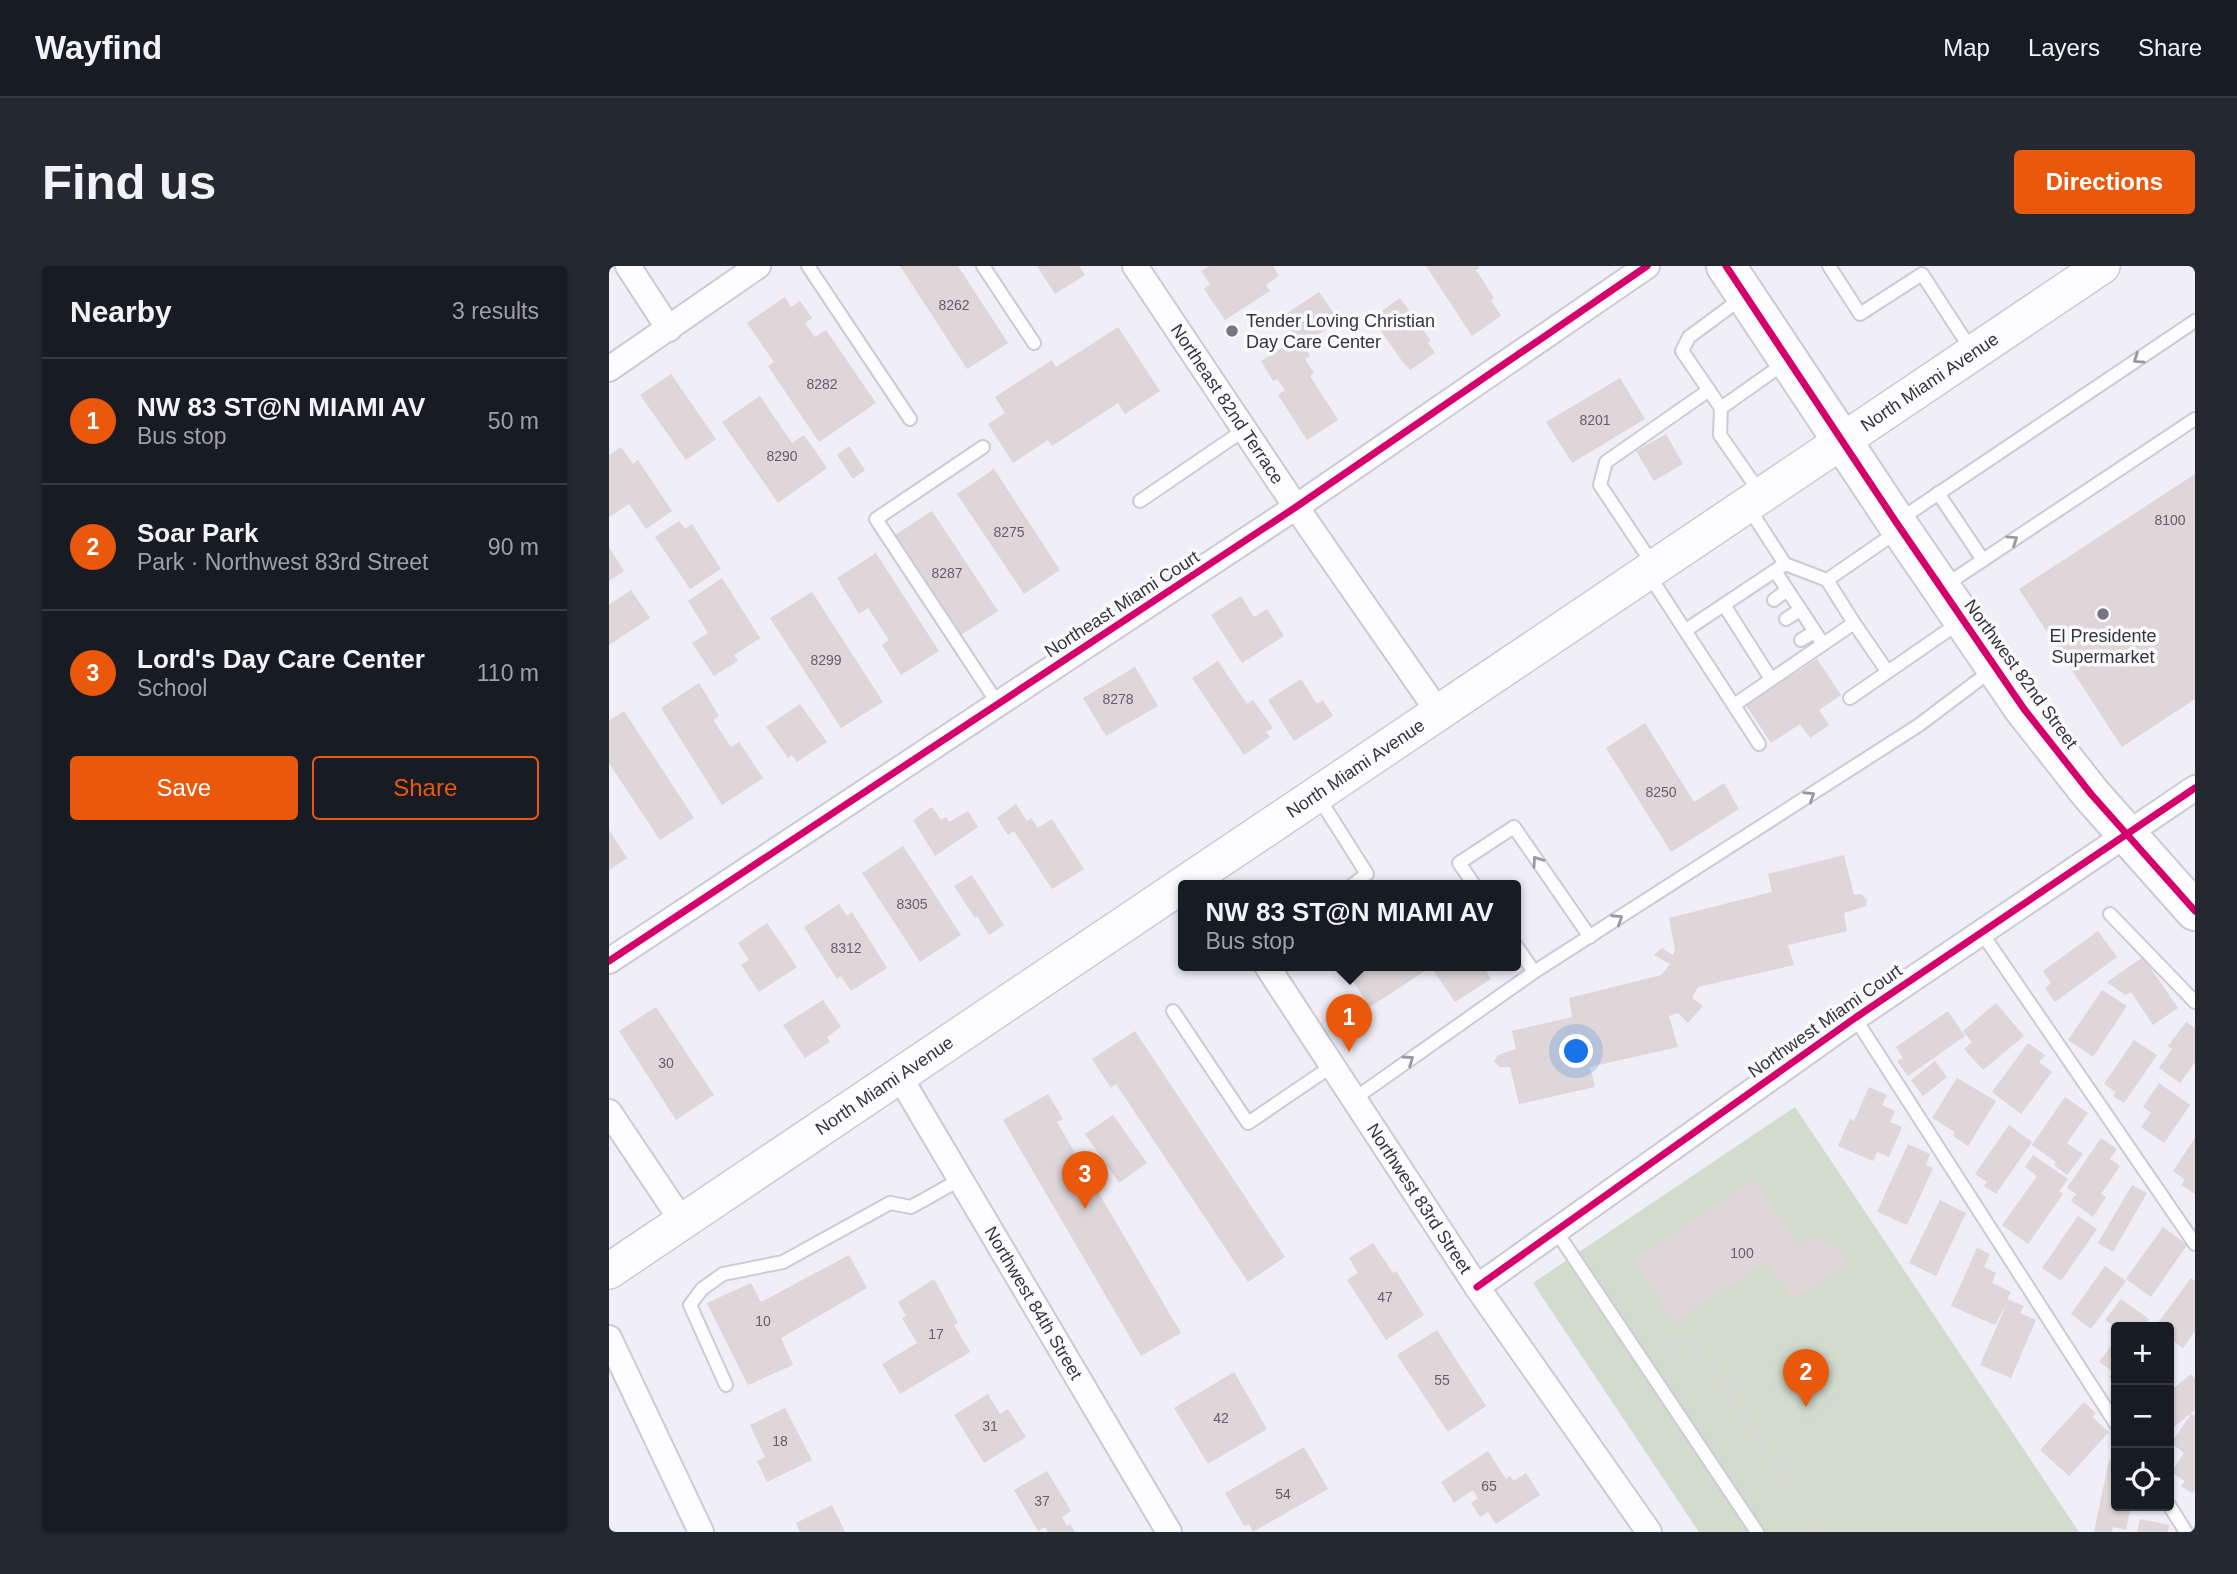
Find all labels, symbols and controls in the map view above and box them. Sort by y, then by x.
text: Wayfind [35,29,162,66]
text: Map [1943,34,1990,61]
text: Layers [2028,34,2100,61]
text: Share [2138,34,2202,61]
button: Directions [2014,150,2195,214]
text: Find us [42,155,216,209]
text: Nearby [70,295,172,328]
house number: 8262 [938,297,970,313]
text: 3 results [452,298,539,324]
place label: Tender Loving Christian Day Care Center [1246,311,1435,352]
street label: Northeast 82nd Terrace [1167,320,1288,488]
marker: Tender Loving Christian Day Care Center [1224,323,1240,339]
street label: North Miami Avenue [1857,329,2002,435]
one-way arrow [2133,351,2146,363]
house number: 8282 [806,376,838,392]
text: NW 83 ST@N MIAMI AV [137,392,425,422]
text: 1 [87,408,99,434]
text: 50 m [488,408,539,434]
house number: 8201 [1579,412,1611,428]
text: Bus stop [137,423,227,449]
house number: 8290 [766,448,798,464]
house number: 8100 [2154,512,2186,528]
text: Soar Park [137,518,258,548]
house number: 8275 [993,524,1025,540]
text: 2 [87,534,99,560]
text: 90 m [488,534,539,560]
one-way arrow [2006,535,2019,548]
street label: Northeast Miami Court [1041,547,1203,661]
text: Park · Northwest 83rd Street [137,549,428,575]
house number: 8287 [931,565,963,581]
street label: Northwest 82nd Street [1960,596,2082,752]
marker: El Presidente Supermarket [2095,606,2111,622]
place label: El Presidente Supermarket [2049,626,2157,667]
text: Lord's Day Care Center [137,644,425,674]
house number: 8299 [810,652,842,668]
text: 3 [87,660,99,686]
text: 110 m [477,660,539,686]
text: School [137,675,207,701]
house number: 8278 [1102,691,1134,707]
street label: North Miami Avenue [1283,715,1428,822]
button: Save [70,756,298,820]
button: Share [312,756,539,820]
house number: 8250 [1645,784,1677,800]
one-way arrow [1802,792,1815,804]
one-way arrow [1533,856,1545,869]
popup [1178,880,1521,971]
house number: 8305 [896,896,928,912]
text: NW 83 ST@N MIAMI AV [1205,897,1494,927]
one-way arrow [1611,914,1624,927]
text: Bus stop [1205,928,1295,954]
house number: 8312 [830,940,862,956]
street label: Northwest Miami Court [1744,960,1906,1082]
pin: 1 [1326,994,1372,1052]
street label: North Miami Avenue [812,1032,957,1139]
your location [1559,1034,1593,1068]
house number: 30 [658,1055,674,1071]
one-way arrow [1402,1055,1415,1068]
street label: Northwest 83rd Street [1363,1120,1476,1277]
pin: 3 [1062,1151,1108,1209]
street label: Northwest 84th Street [980,1223,1086,1383]
house number: 100 [1730,1245,1754,1261]
house number: 47 [1377,1289,1393,1305]
house number: 10 [755,1313,771,1329]
map controls [2111,1322,2174,1511]
button: + [2111,1322,2174,1385]
house number: 17 [928,1326,944,1342]
pin: 2 [1783,1349,1829,1407]
house number: 55 [1434,1372,1450,1388]
button: − [2111,1385,2174,1448]
house number: 42 [1213,1410,1229,1426]
house number: 31 [982,1418,998,1434]
house number: 18 [772,1433,788,1449]
button: locate [2111,1448,2174,1511]
house number: 65 [1481,1478,1497,1494]
house number: 54 [1275,1486,1291,1502]
house number: 37 [1034,1493,1050,1509]

